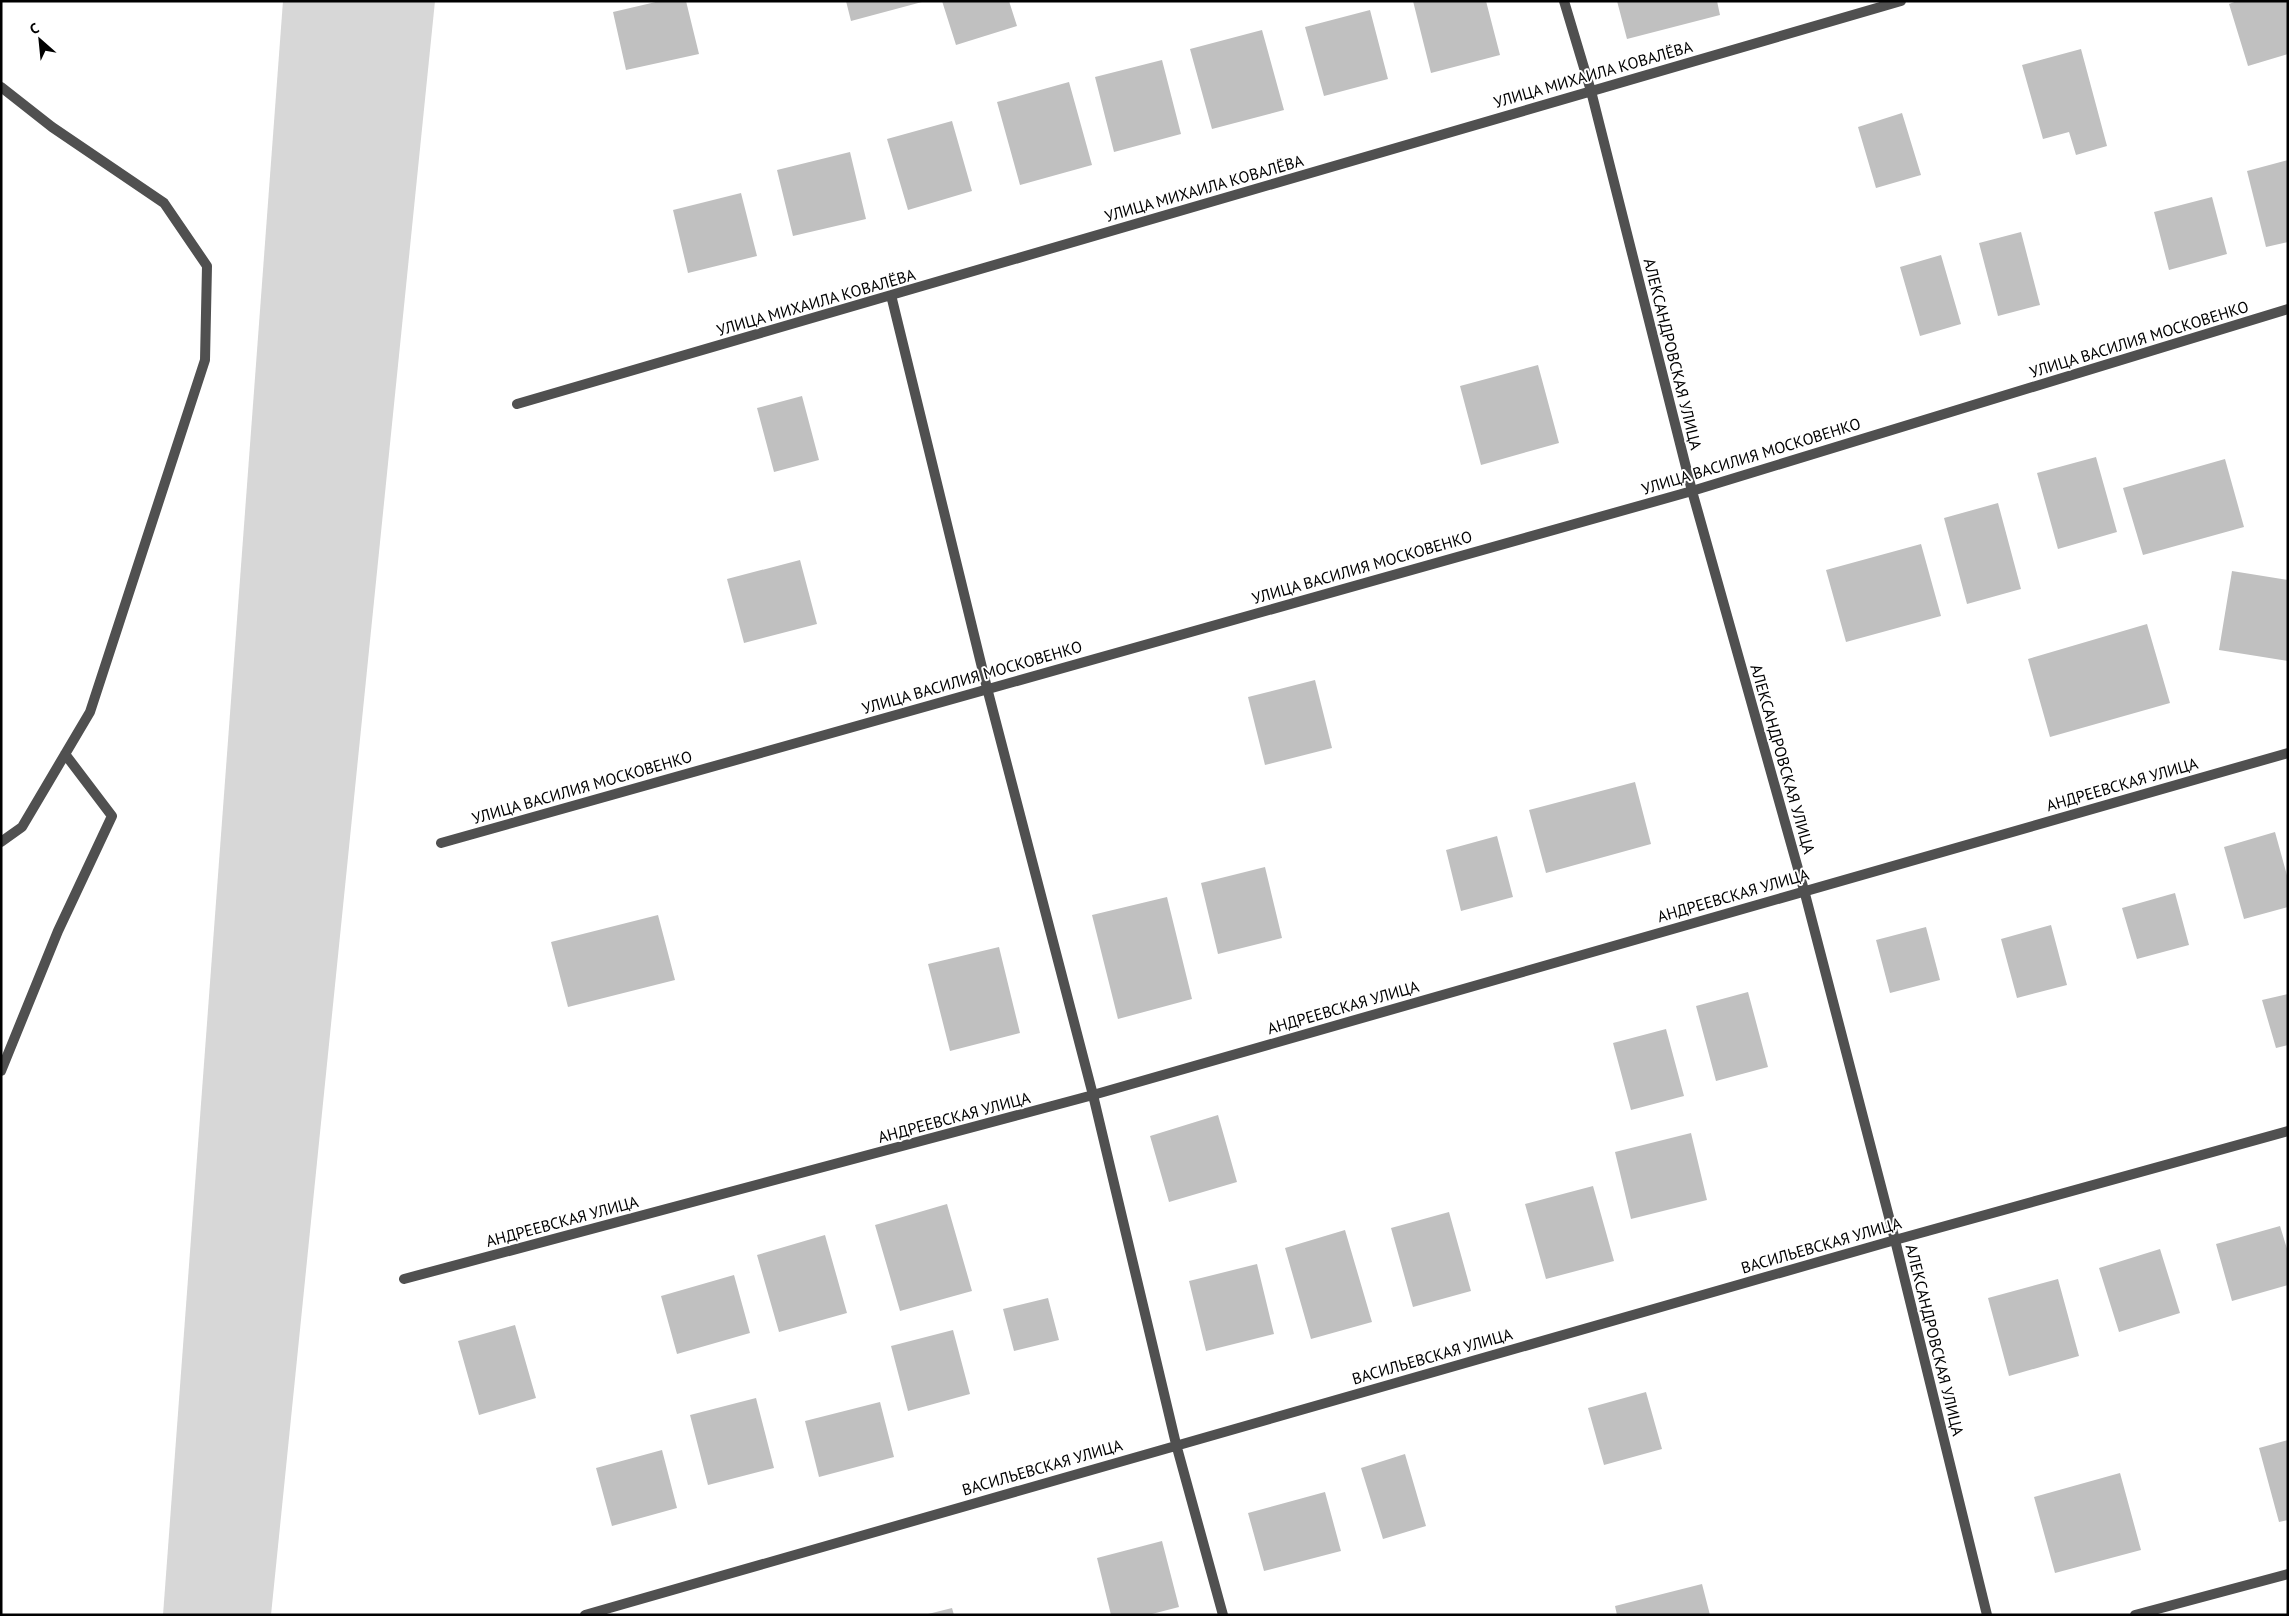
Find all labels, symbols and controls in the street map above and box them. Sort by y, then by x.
north arrow [15,15,65,65]
text: С [27,19,42,38]
street label: УЛИЦА МИХАИЛА КОВАЛЁВА [1491,36,1695,112]
street label: УЛИЦА МИХАИЛА КОВАЛЁВА [1102,150,1306,226]
street label: АЛЕКСАНДРОВСКАЯ УЛИЦА [1640,256,1707,452]
street label: УЛИЦА МИХАИЛА КОВАЛЁВА [714,264,918,340]
street label: УЛИЦА ВАСИЛИЯ МОСКОВЕНКО [2027,296,2251,382]
street label: УЛИЦА ВАСИЛИЯ МОСКОВЕНКО [1639,413,1863,499]
street label: УЛИЦА ВАСИЛИЯ МОСКОВЕНКО [1250,526,1474,608]
street label: УЛИЦА ВАСИЛИЯ МОСКОВЕНКО [860,636,1084,718]
street label: АЛЕКСАНДРОВСКАЯ УЛИЦА [1746,662,1820,857]
street label: УЛИЦА ВАСИЛИЯ МОСКОВЕНКО [470,746,694,828]
street label: АНДРЕЕВСКАЯ УЛИЦА [2044,753,2201,815]
street label: АНДРЕЕВСКАЯ УЛИЦА [1655,864,1812,926]
street label: АНДРЕЕВСКАЯ УЛИЦА [1265,976,1422,1038]
street label: АНДРЕЕВСКАЯ УЛИЦА [876,1087,1033,1147]
street label: АНДРЕЕВСКАЯ УЛИЦА [484,1191,641,1251]
street label: ВАСИЛЬЕВСКАЯ УЛИЦА [1739,1212,1904,1277]
street label: АЛЕКСАНДРОВСКАЯ УЛИЦА [1902,1242,1969,1438]
street label: ВАСИЛЬЕВСКАЯ УЛИЦА [1350,1323,1515,1388]
street label: ВАСИЛЬЕВСКАЯ УЛИЦА [960,1434,1125,1499]

